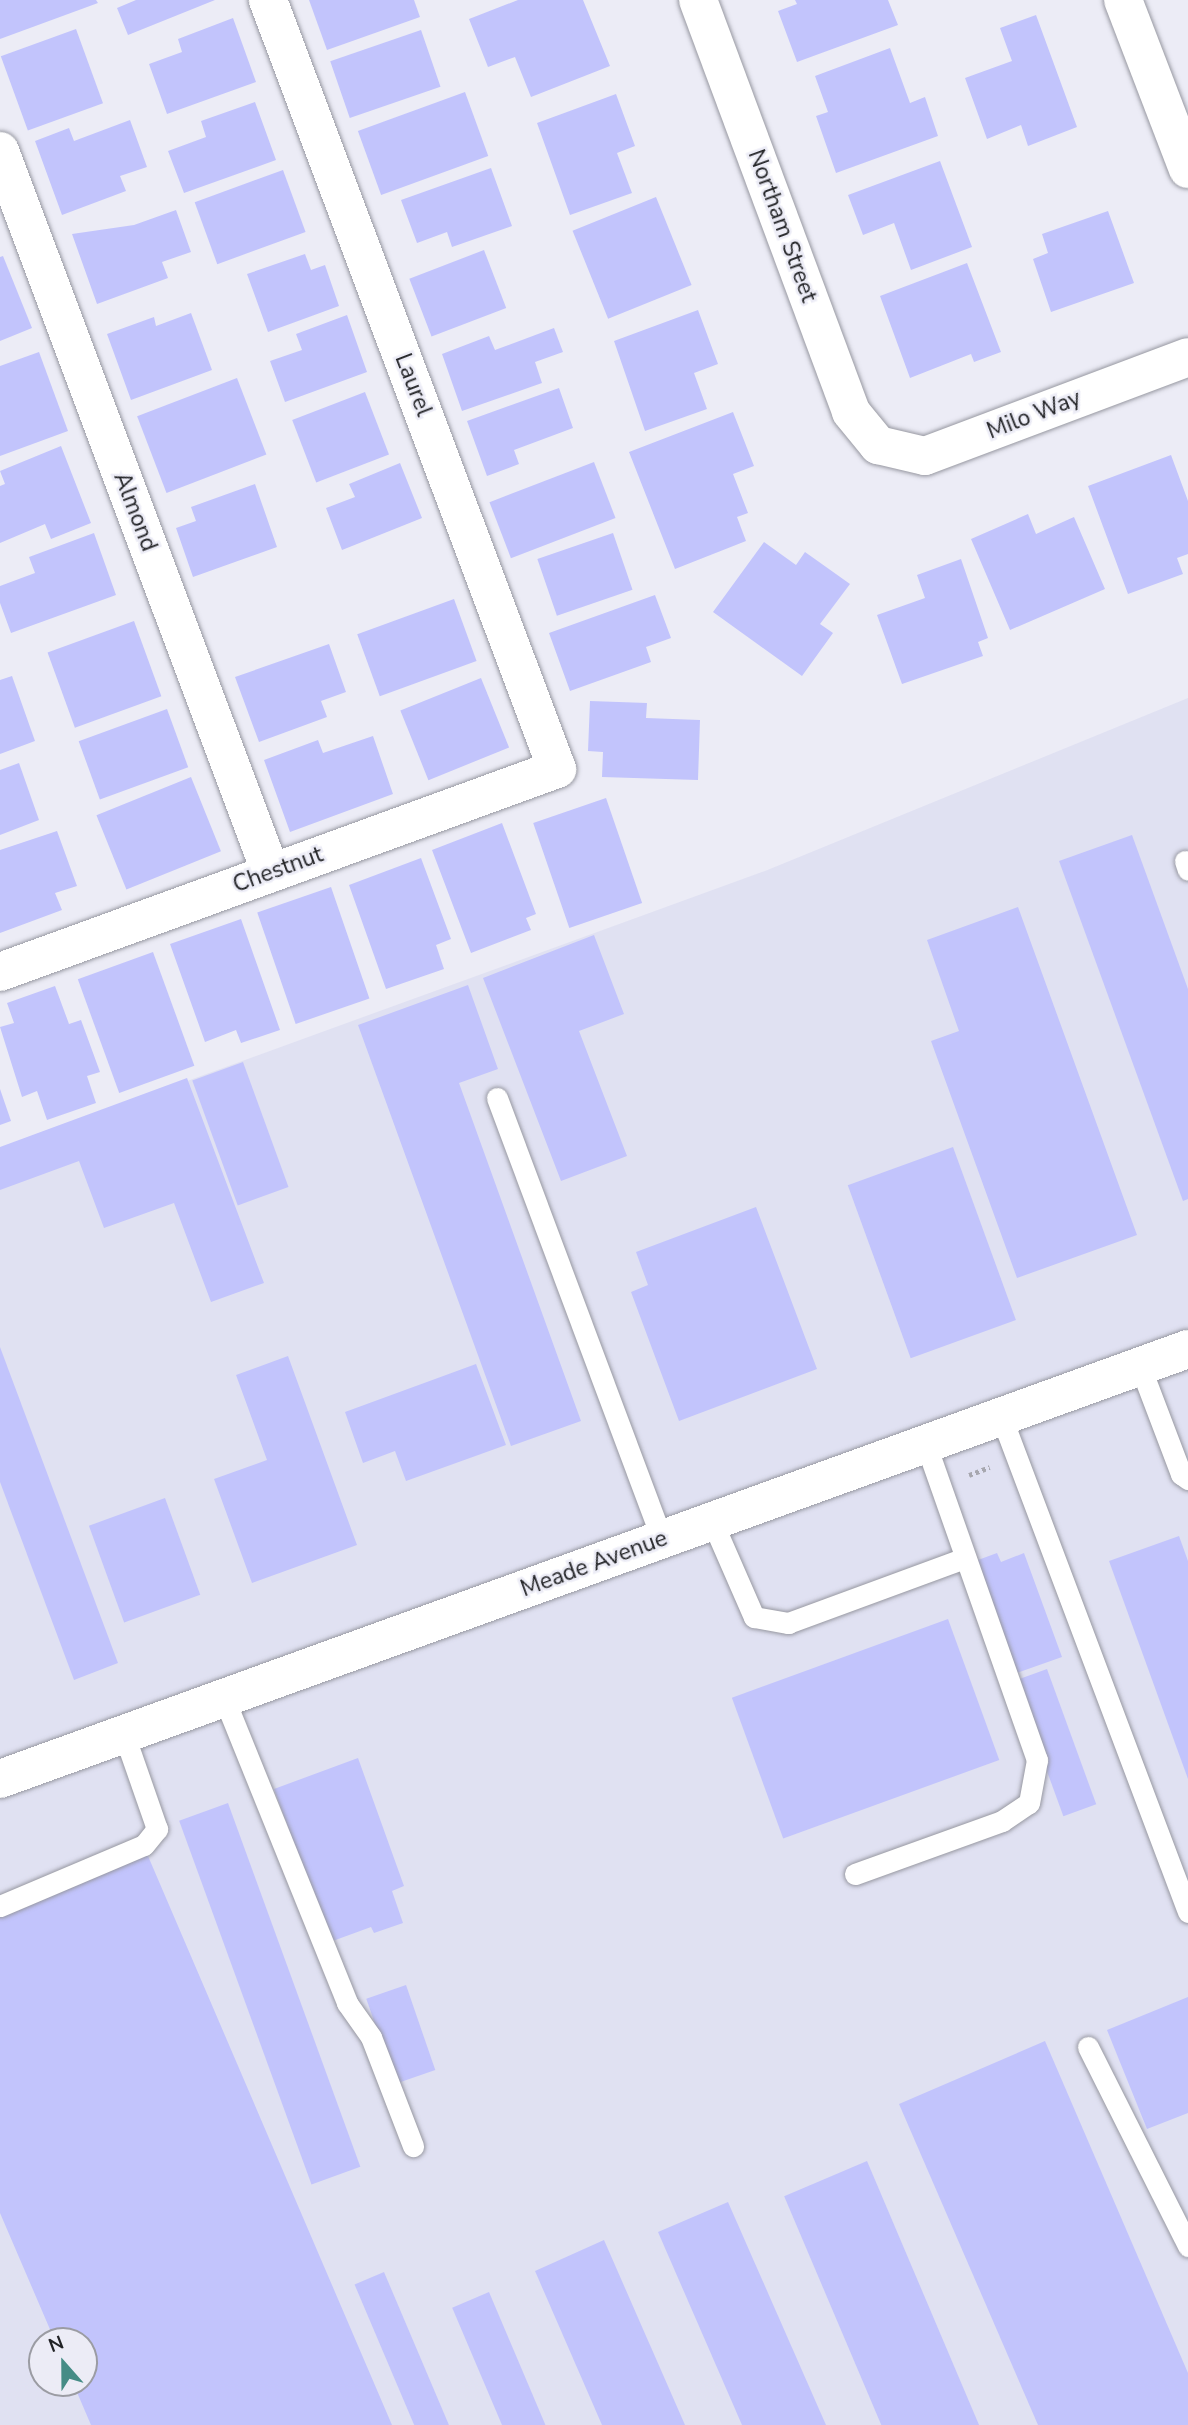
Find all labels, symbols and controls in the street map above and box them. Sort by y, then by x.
street label: Northam Street [742,146,822,306]
street label: Laurel [389,350,437,420]
street label: Milo Way [983,385,1085,445]
street label: Almond [107,469,163,555]
street label: Chestnut [229,841,327,899]
street label: Meade Avenue [517,1525,671,1603]
north arrow [28,2327,98,2397]
text: N [45,2330,67,2359]

